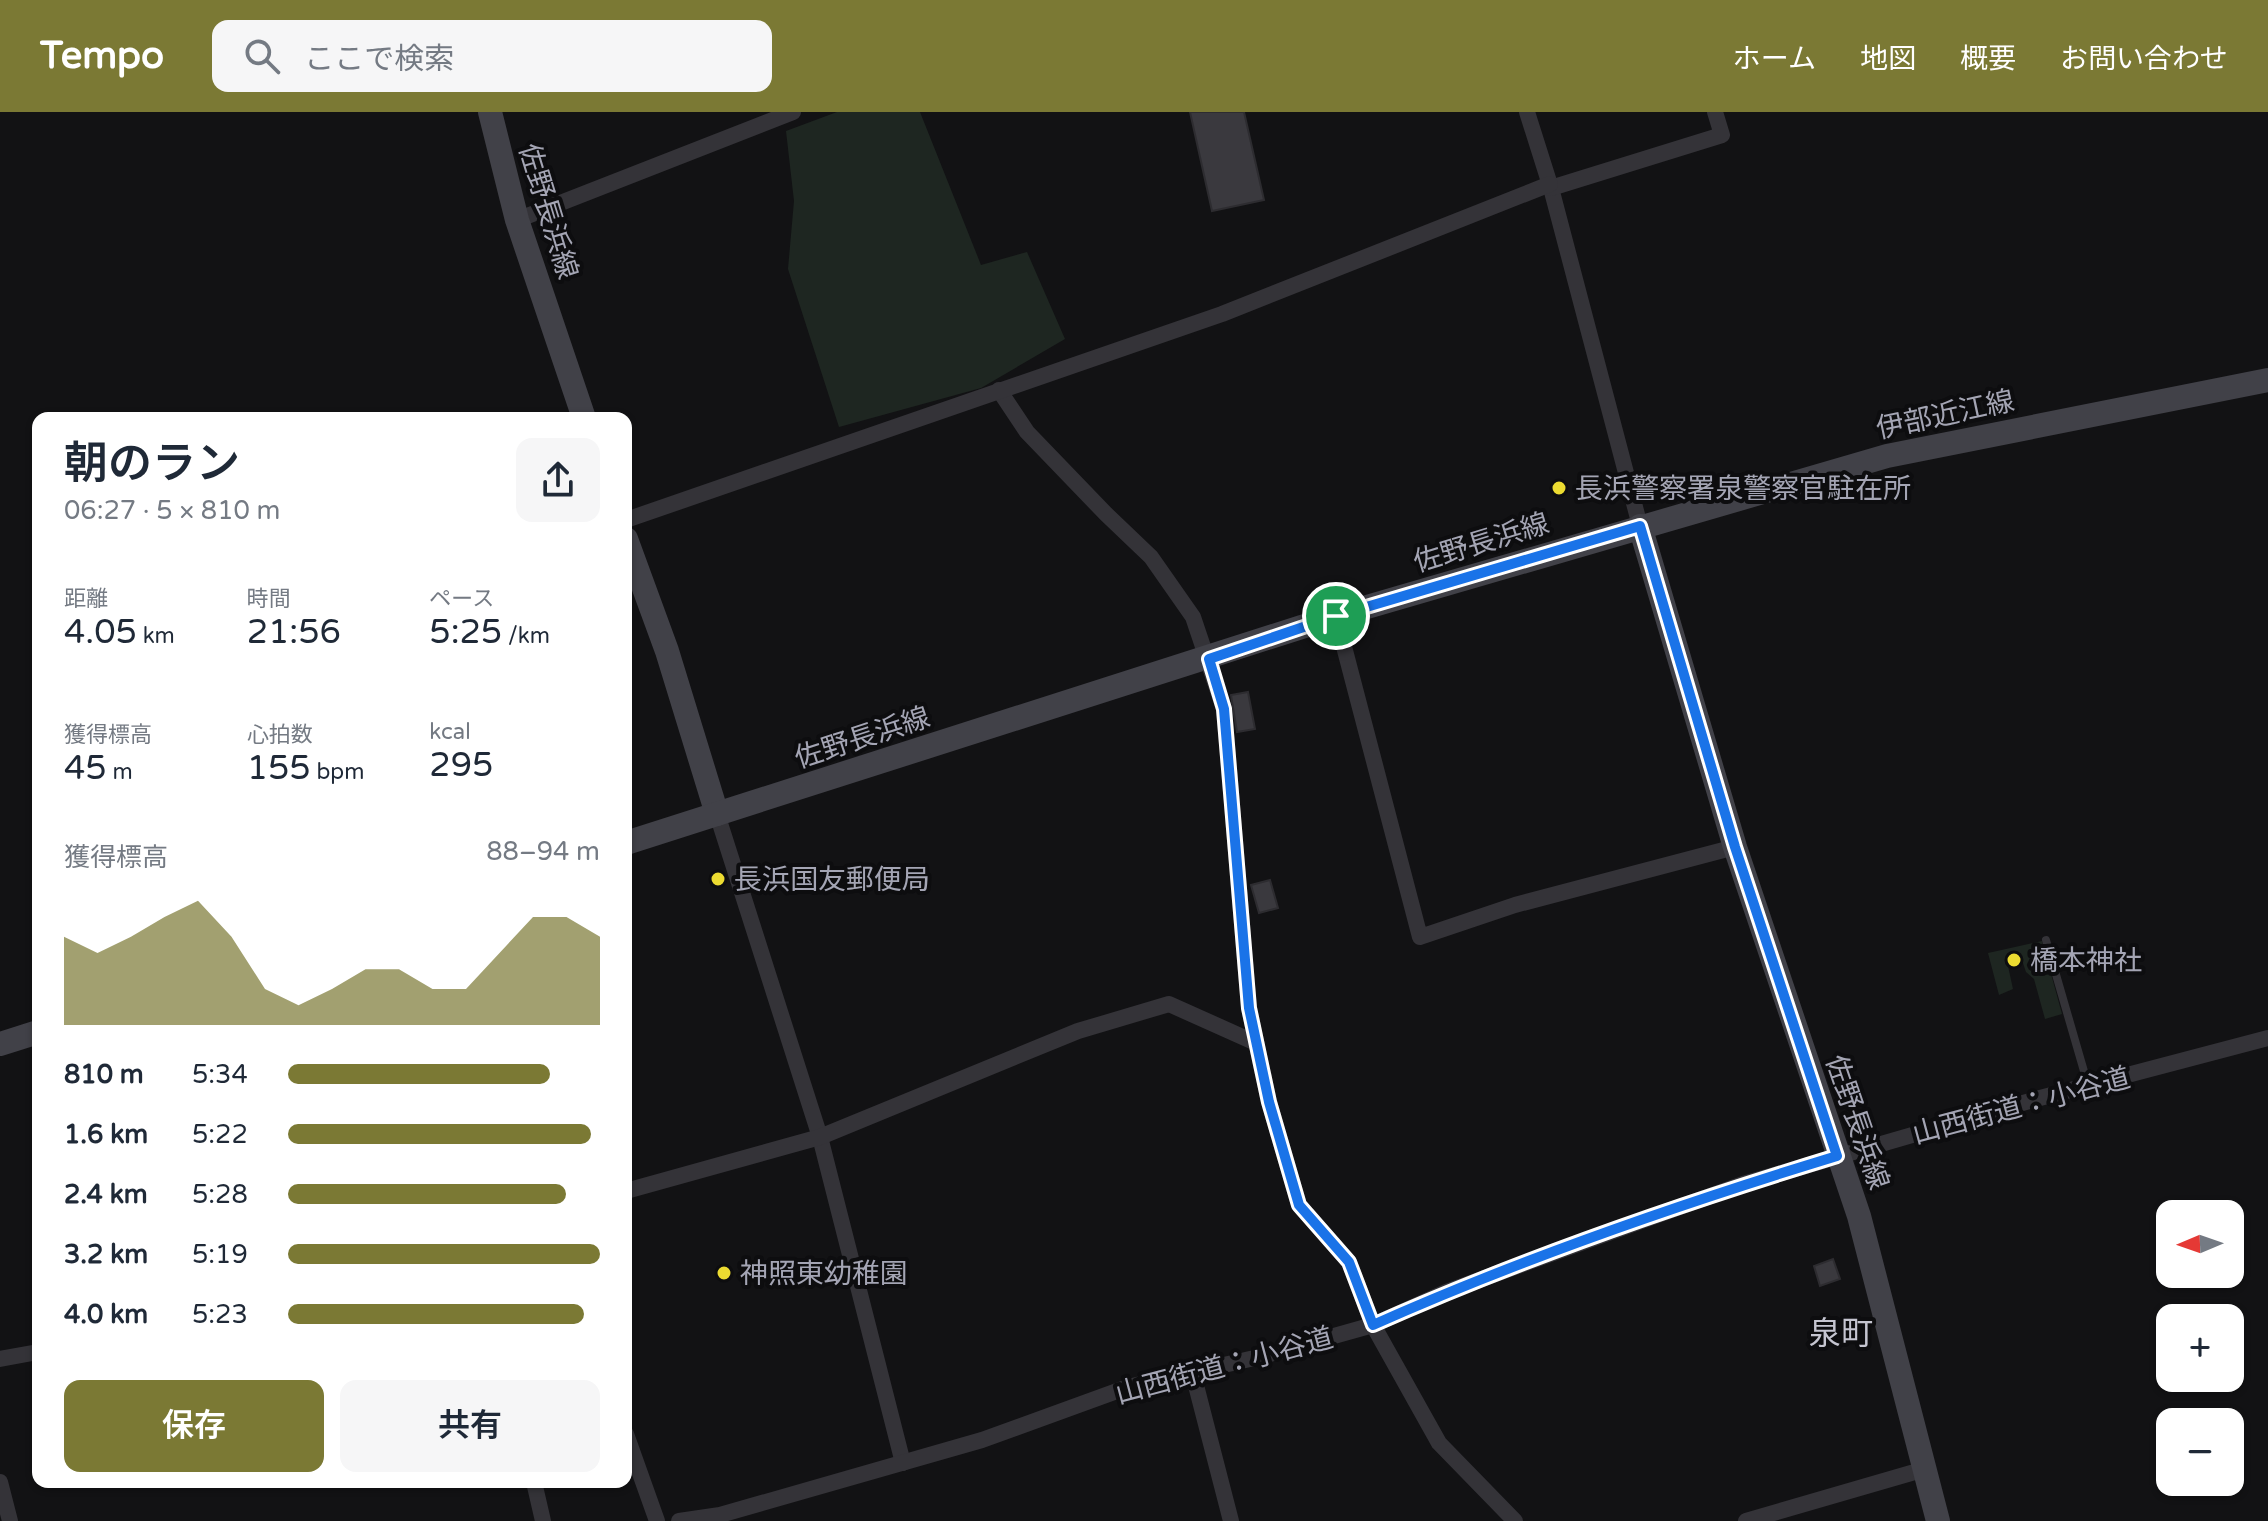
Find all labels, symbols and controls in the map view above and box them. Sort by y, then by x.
search box [212,20,772,92]
text: Tempo [40,33,164,79]
icon: search [240,34,284,78]
text: ここで検索 [304,41,454,78]
text: ホーム [1733,42,1816,76]
text: 地図 [1860,42,1916,76]
text: 概要 [1960,42,2016,76]
text: お問い合わせ [2060,42,2228,76]
street label: 佐野長浜線 [511,139,585,283]
street label: 伊部近江線 [1873,384,2017,446]
text: 朝のラン [64,438,240,491]
button: share [516,438,600,522]
place label: 長浜警察署泉警察官駐在所 [1575,472,1911,506]
marker: 長浜警察署泉警察官駐在所 [1550,479,1568,497]
text: 06:27 · 5 × 810 m [64,495,280,526]
street label: 佐野長浜線 [1409,506,1553,580]
pin [1302,582,1370,650]
text: 距離 [64,586,108,612]
text: 時間 [247,586,291,612]
text: ペース [429,586,494,612]
icon: arrive [1314,594,1358,638]
text: 4.05 [64,612,137,653]
text: 21:56 [247,612,341,653]
text: 5:25 [429,612,502,653]
text: km [137,623,175,649]
text: /km [502,623,550,649]
street label: 佐野長浜線 [790,700,934,776]
text: kcal [429,719,471,745]
text: 獲得標高 [64,722,152,748]
text: 心拍数 [247,722,313,748]
text: 295 [429,745,493,786]
text: 45 [64,748,107,789]
text: 155 [247,748,311,789]
text: m [107,759,133,785]
text: bpm [311,759,364,785]
text: 88–94 m [486,836,600,867]
text: 獲得標高 [64,842,168,873]
place label: 長浜国友郵便局 [734,863,930,897]
marker: 長浜国友郵便局 [709,870,727,888]
place label: 橋本神社 [2030,944,2142,978]
marker: 橋本神社 [2005,951,2023,969]
street label: 佐野長浜線 [1818,1051,1896,1194]
text: 810 m [64,1059,144,1090]
text: 5:34 [192,1059,248,1090]
street label: 山西街道：小谷道 [1909,1061,2134,1151]
text: 1.6 km [64,1119,148,1150]
text: 5:22 [192,1119,248,1150]
text: 2.4 km [64,1179,148,1210]
text: 5:28 [192,1179,248,1210]
north arrow [2156,1200,2244,1288]
map controls [2156,1200,2244,1496]
text: 3.2 km [64,1239,148,1270]
text: 5:19 [192,1239,248,1270]
place label: 神照東幼稚園 [740,1257,908,1291]
marker: 神照東幼稚園 [715,1264,733,1282]
text: 4.0 km [64,1299,148,1330]
text: 5:23 [192,1299,248,1330]
button: + [2156,1304,2244,1392]
district label: 泉町 [1809,1315,1873,1353]
street label: 山西街道：小谷道 [1112,1321,1337,1411]
button: 保存 [64,1380,324,1472]
button: 共有 [340,1380,600,1472]
button: − [2156,1408,2244,1496]

